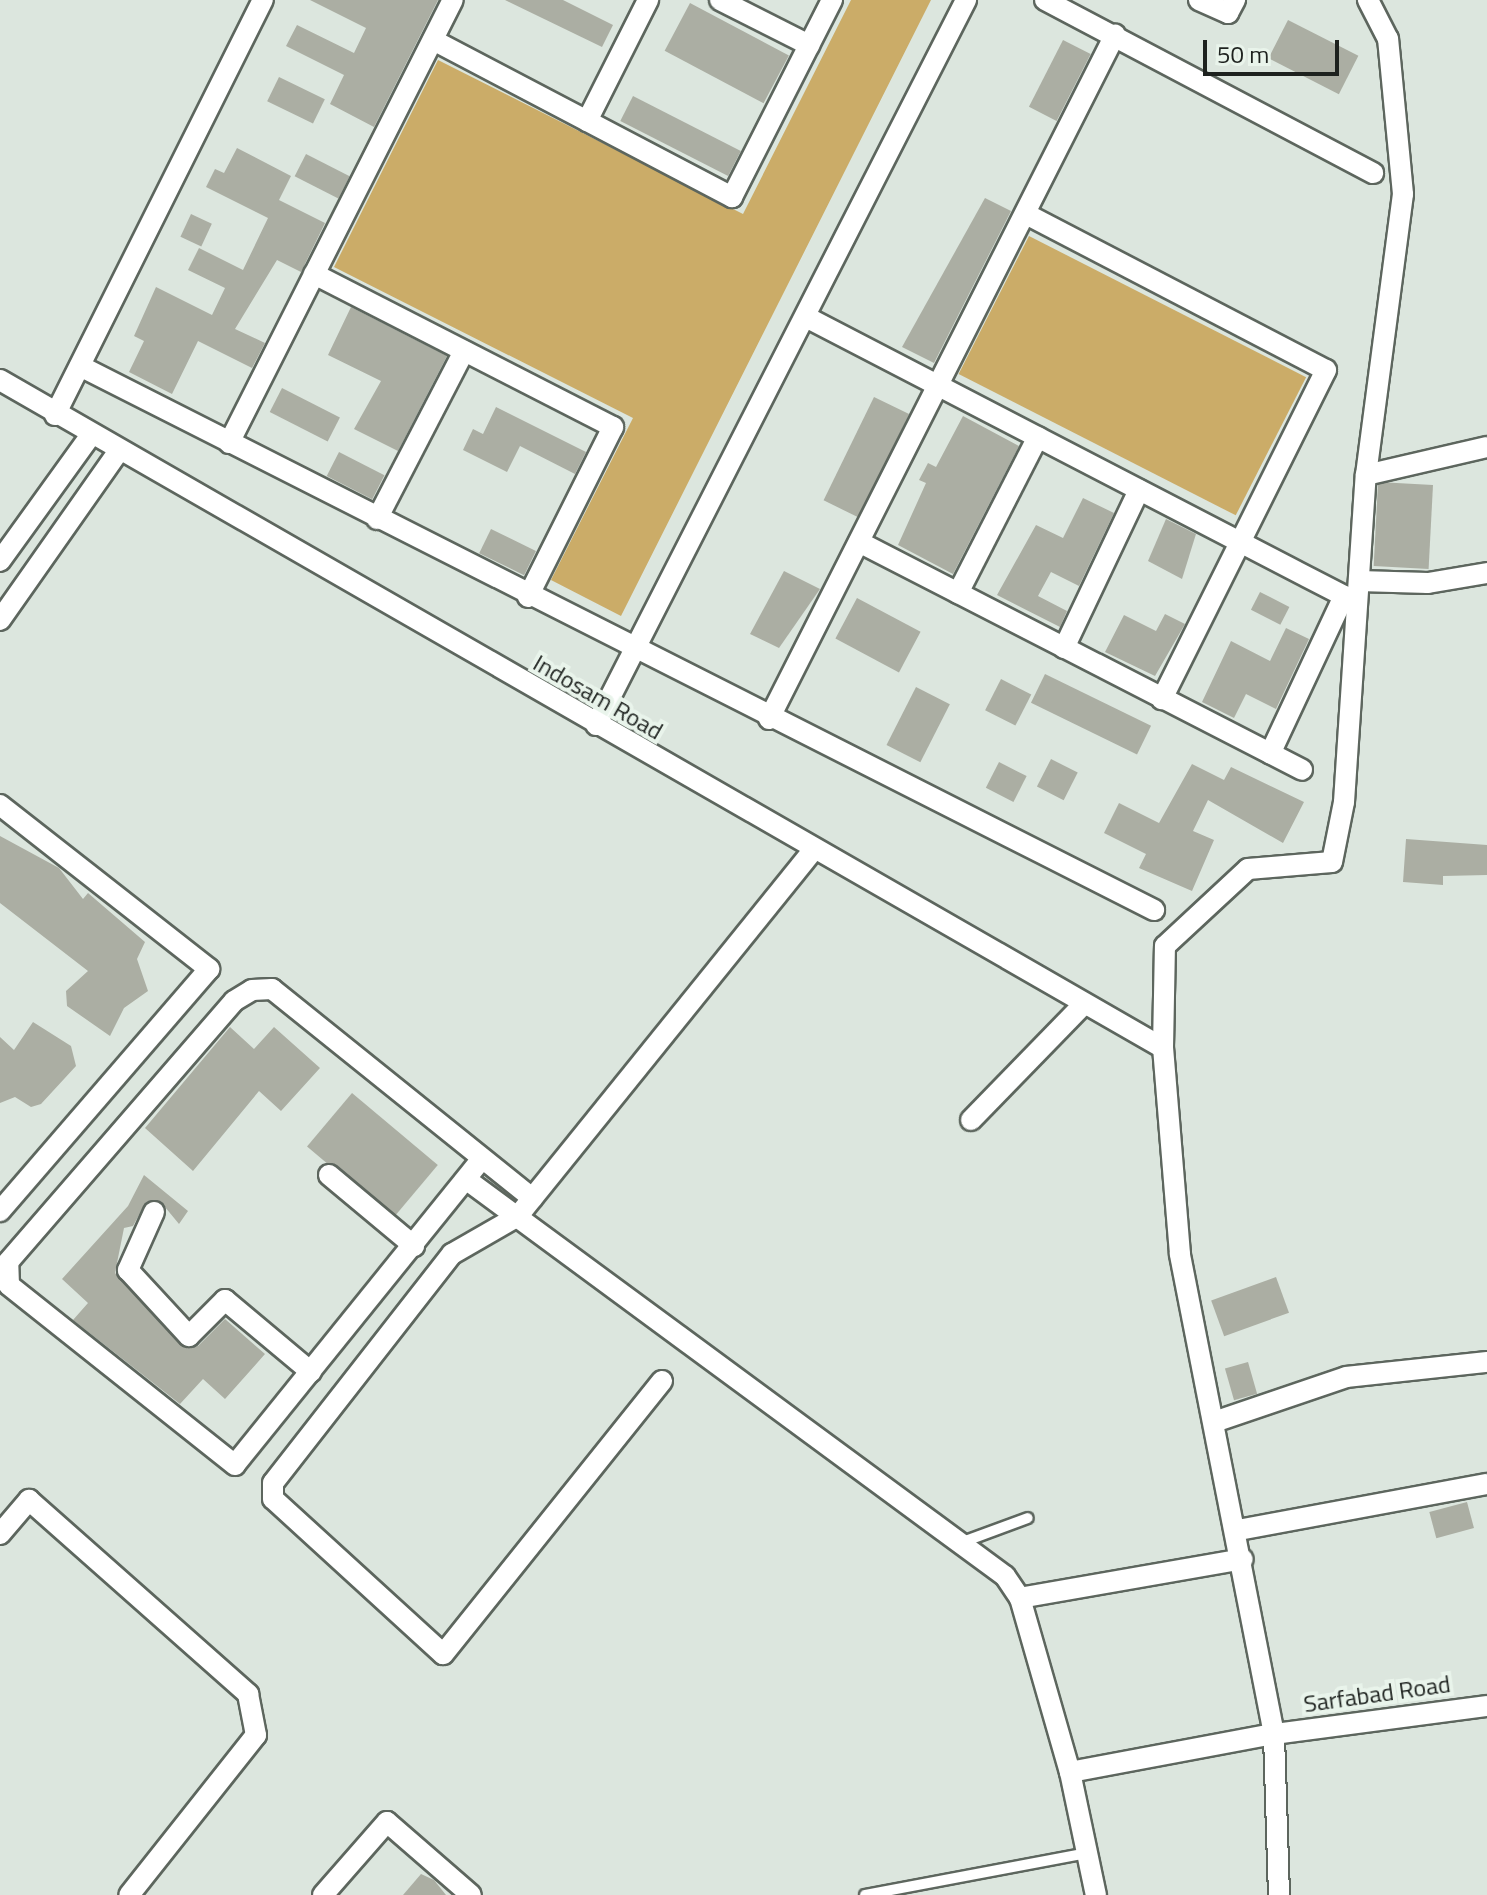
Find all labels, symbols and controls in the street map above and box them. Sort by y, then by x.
scale bar [1207,24,1343,74]
text: 50 m [1217,36,1269,72]
street label: Indosam Road [528,648,668,746]
street label: Sarfabad Road [1302,1669,1452,1719]

